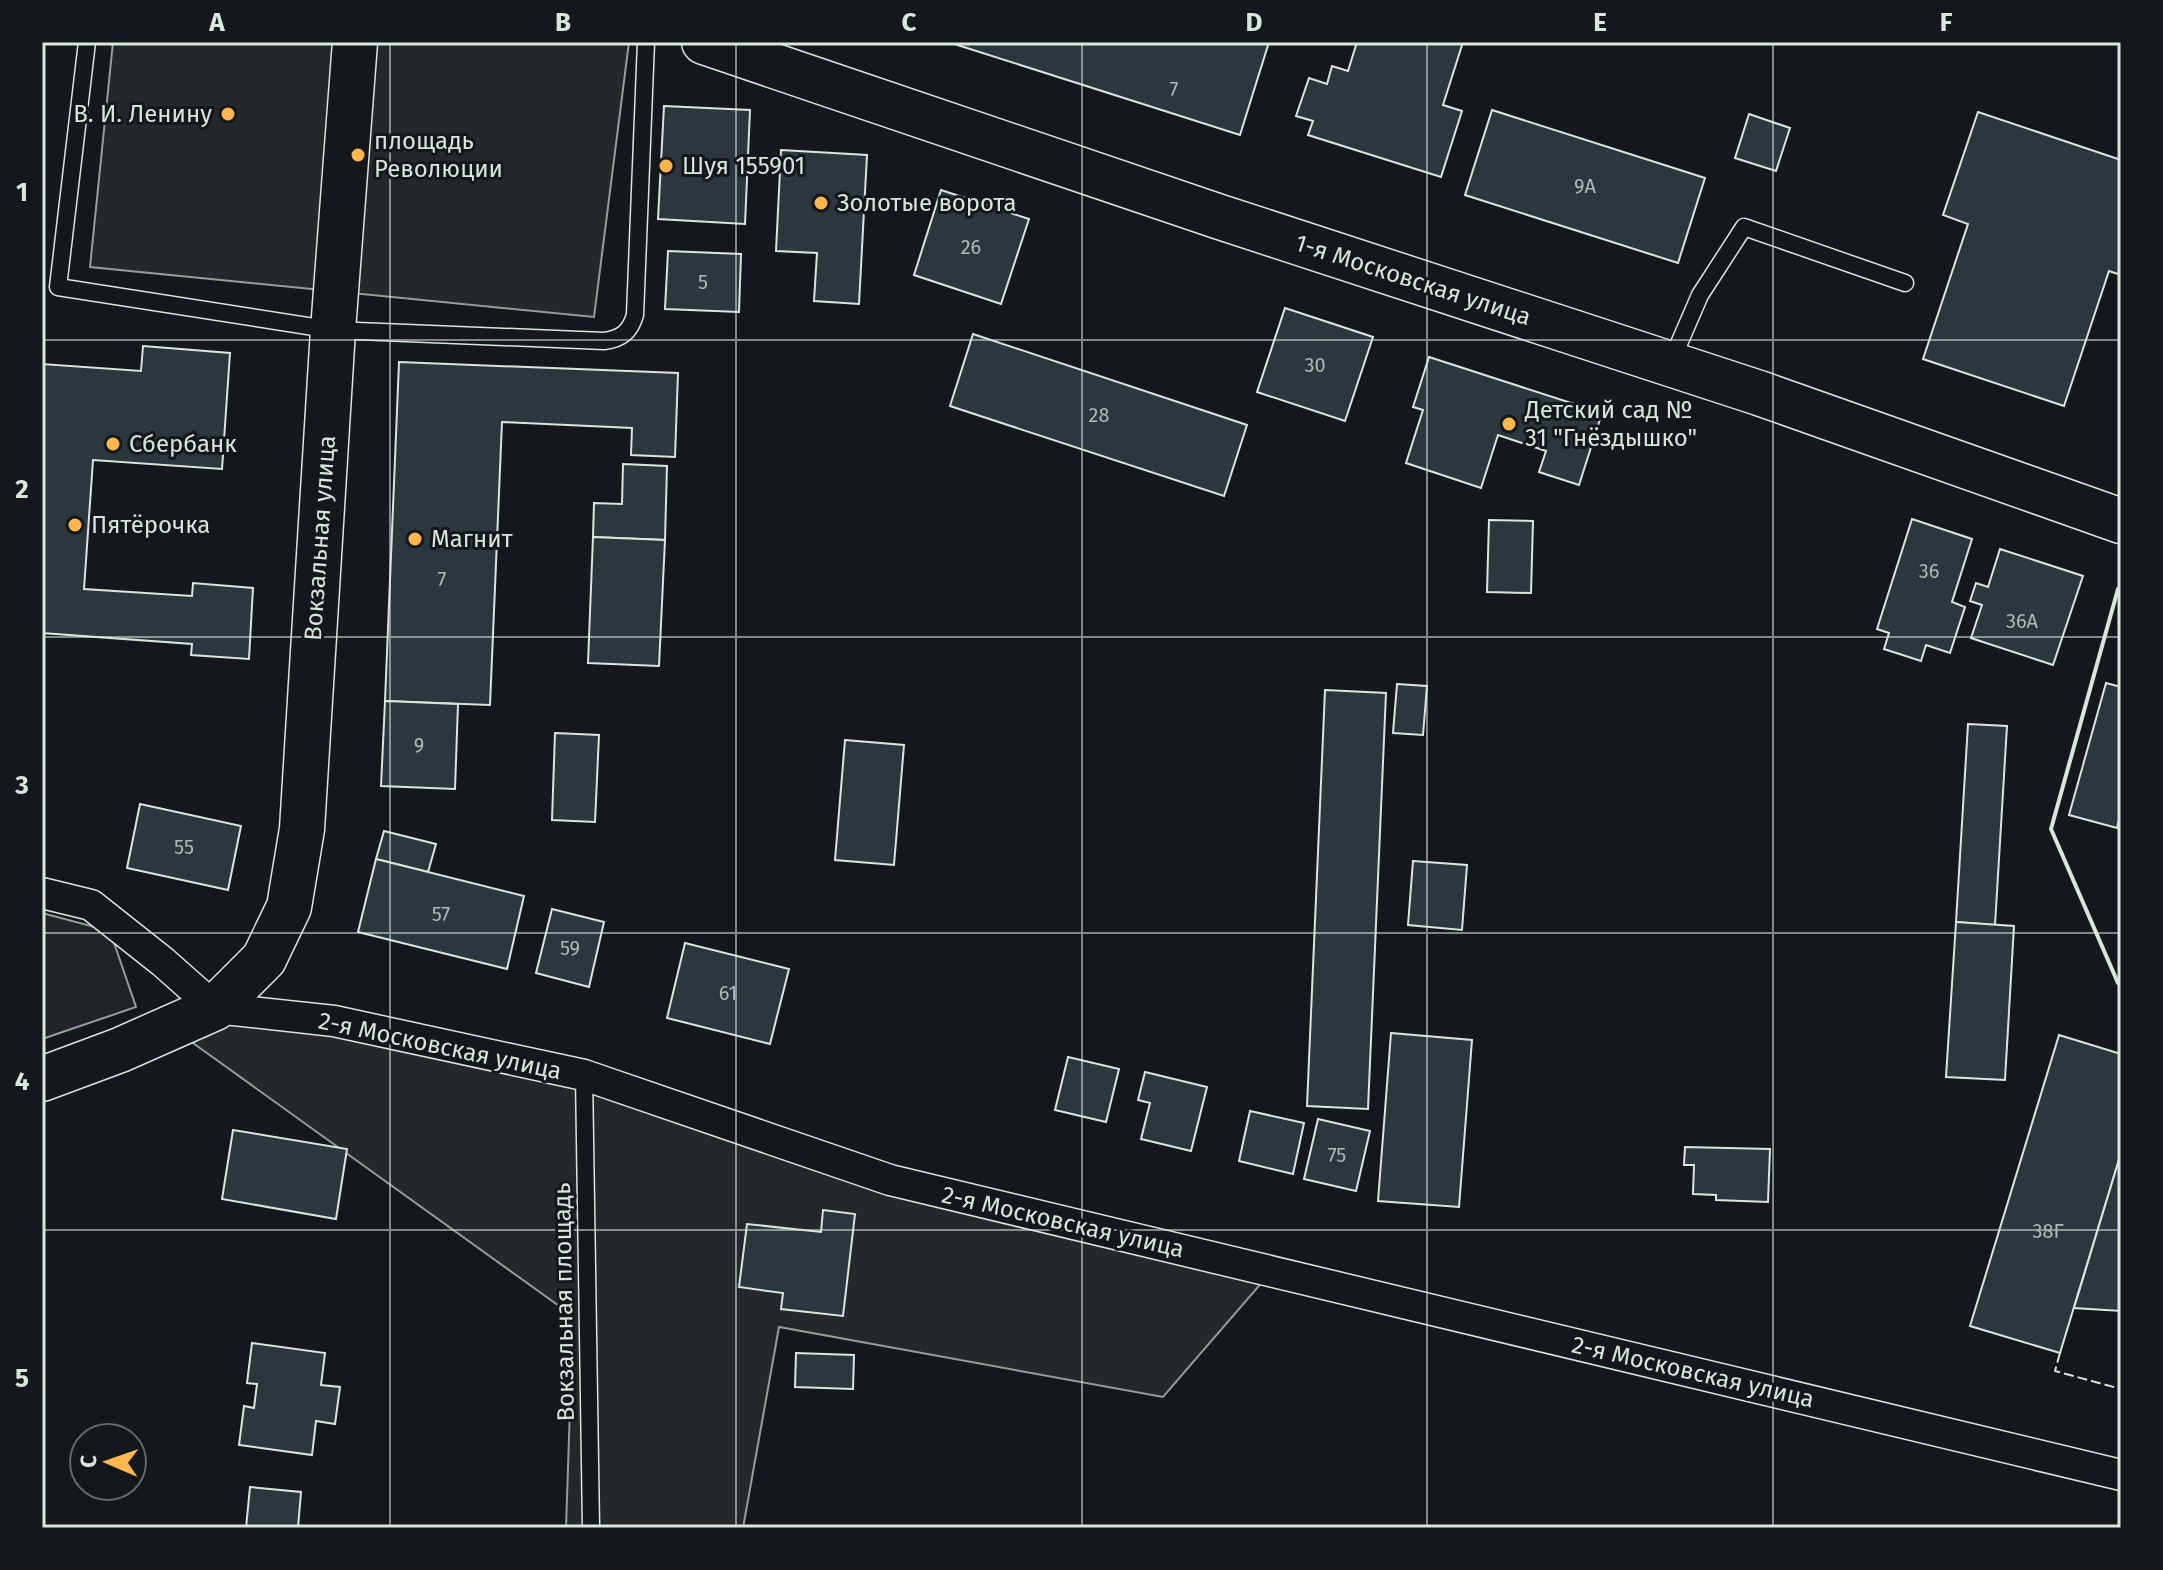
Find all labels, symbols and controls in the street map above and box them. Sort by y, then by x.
text: A [208,7,225,38]
text: B [555,7,571,38]
text: C [902,7,917,38]
text: D [1246,7,1263,38]
text: E [1593,7,1607,38]
text: F [1940,7,1953,38]
house number: 7 [1170,77,1179,101]
place label: В. И. Ленину [73,100,212,128]
marker: В. И. Ленину [219,105,237,123]
place label: площадь Революции [374,127,503,183]
marker: площадь Революции [349,146,367,164]
place label: Шуя 155901 [682,152,805,180]
marker: Шуя 155901 [657,157,675,175]
house number: 9А [1574,174,1596,198]
text: 1 [16,177,28,208]
place label: Золотые ворота [837,189,1016,217]
marker: Золотые ворота [812,194,830,212]
street label: 1-я Московская улица [1292,229,1534,331]
house number: 26 [961,235,981,259]
house number: 5 [698,270,708,294]
house number: 30 [1304,353,1326,377]
place label: Детский сад № 31 "Гнёздышко" [1524,396,1697,452]
house number: 28 [1089,403,1109,427]
marker: Детский сад № 31 "Гнёздышко" [1500,415,1518,433]
place label: Сбербанк [129,430,237,458]
street label: Вокзальная улица [299,434,341,642]
marker: Сбербанк [104,435,122,453]
text: 2 [15,474,29,505]
place label: Пятёрочка [91,511,210,539]
marker: Пятёрочка [66,516,84,534]
place label: Магнит [431,525,513,553]
marker: Магнит [406,530,424,548]
house number: 36 [1919,559,1939,583]
house number: 7 [438,567,447,591]
house number: 36А [2006,609,2039,633]
house number: 9 [414,733,424,757]
text: 3 [14,770,29,801]
house number: 55 [174,835,194,859]
house number: 57 [432,902,450,926]
house number: 59 [560,936,580,960]
house number: 61 [719,981,737,1005]
street label: 2-я Московская улица [316,1007,564,1085]
text: 4 [15,1066,30,1097]
house number: 75 [1328,1143,1346,1167]
street label: 2-я Московская улица [939,1180,1187,1264]
street label: Вокзальная площадь [548,1182,580,1422]
house number: 38Г [2032,1219,2064,1243]
street label: 2-я Московская улица [1569,1330,1817,1414]
text: 5 [15,1363,29,1394]
north arrow [68,1422,148,1502]
text: С [75,1454,102,1468]

